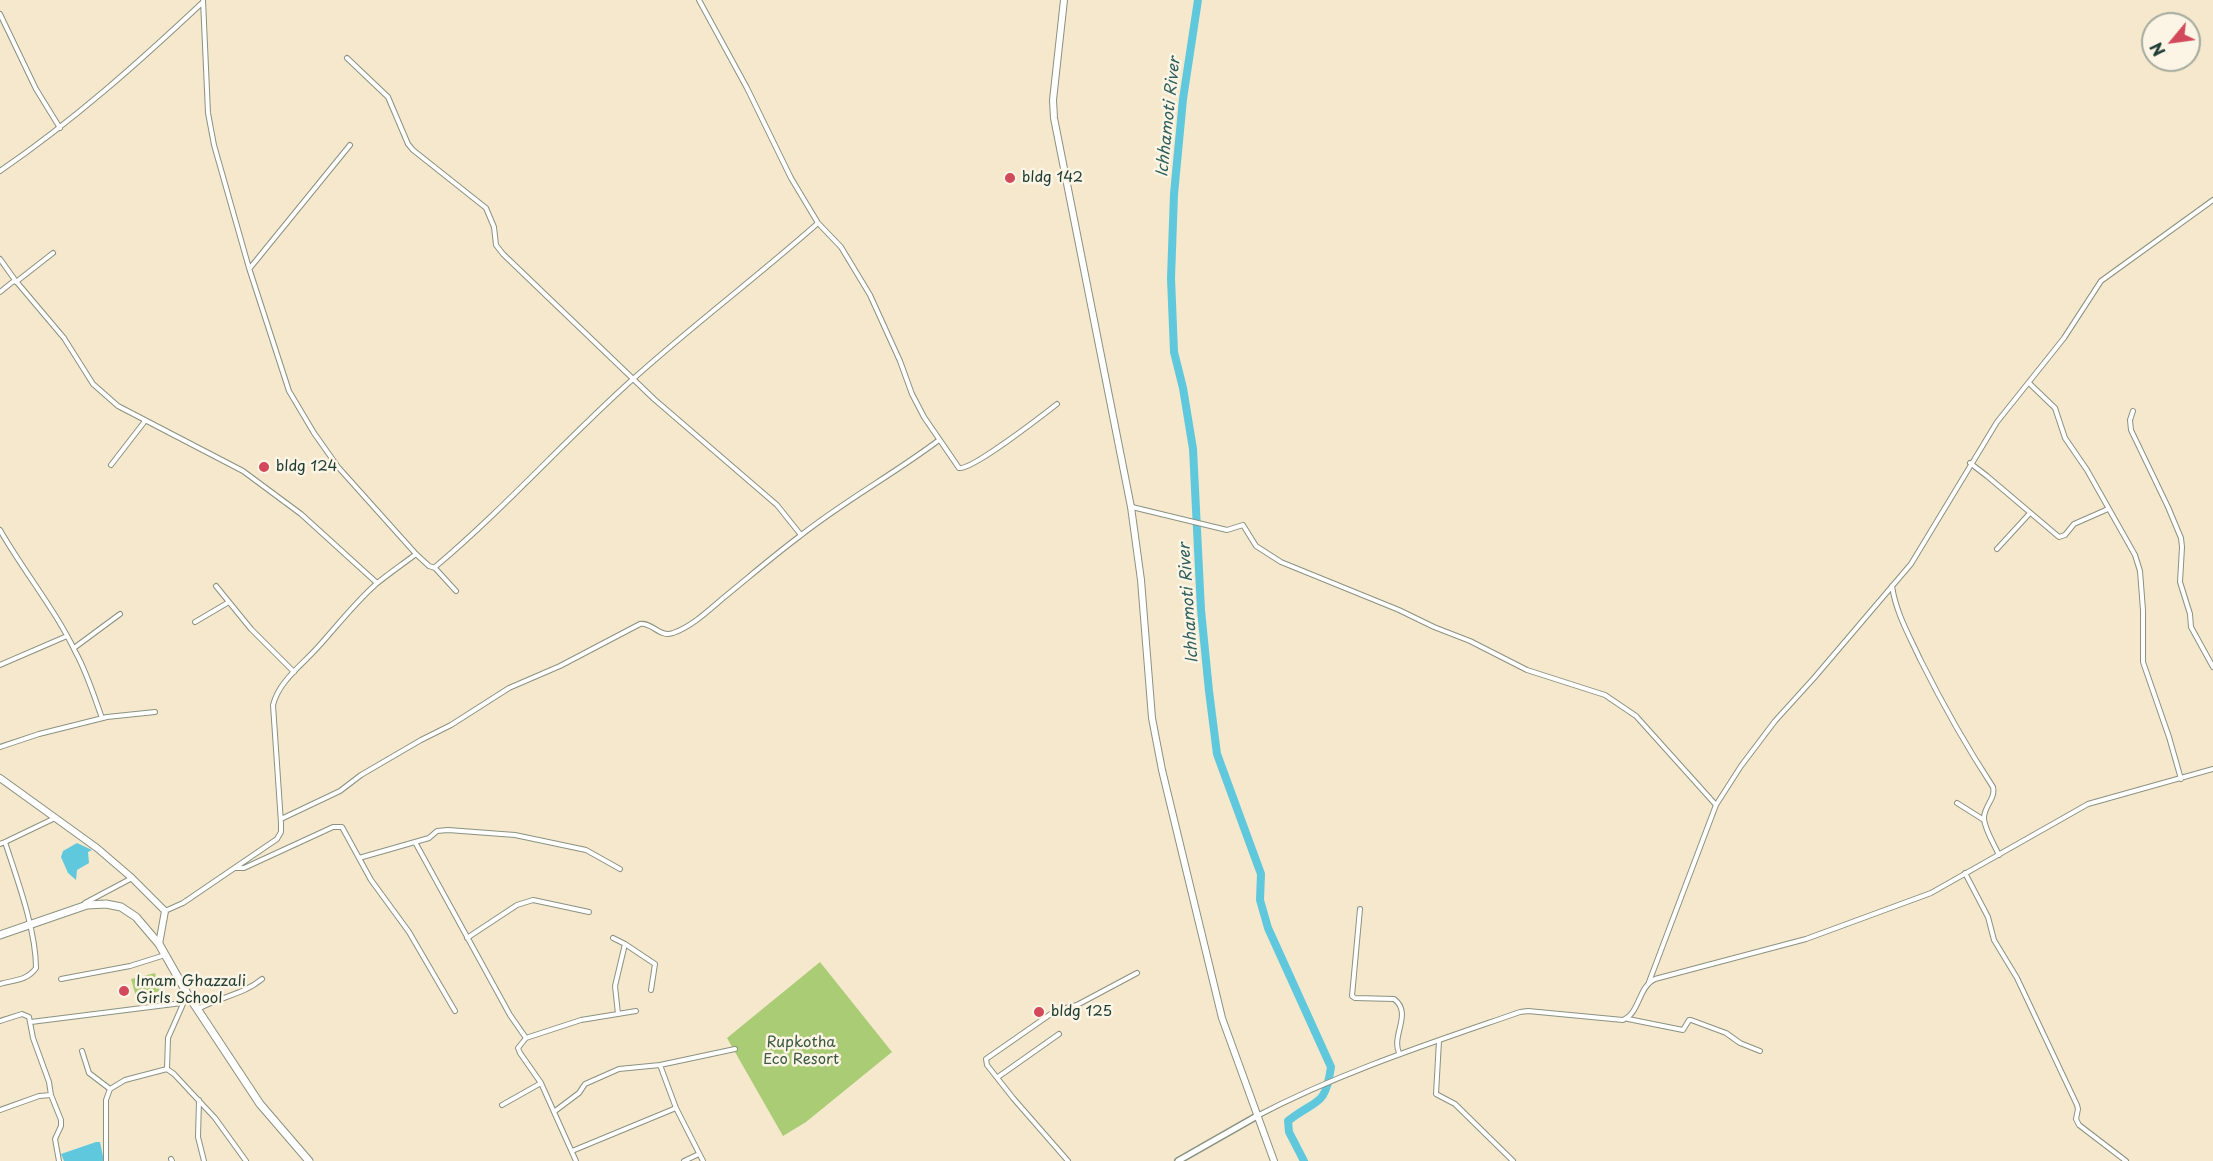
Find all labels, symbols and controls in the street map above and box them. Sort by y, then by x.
north arrow [2141,12,2201,72]
text: N [2143,38,2171,61]
water label: Ichhamoti River [1153,56,1185,178]
place label: bldg 142 [1022,169,1083,187]
marker: bldg 142 [1003,171,1017,185]
place label: bldg 124 [276,458,337,476]
marker: bldg 124 [257,460,271,474]
water label: Ichhamoti River [1175,542,1203,664]
place label: Imam Ghazzali Girls School [136,973,246,1008]
marker: Imam Ghazzali Girls School [117,984,131,998]
place label: bldg 125 [1051,1003,1112,1021]
marker: bldg 125 [1032,1005,1046,1019]
park label: Rupkotha Eco Resort [763,1034,839,1069]

